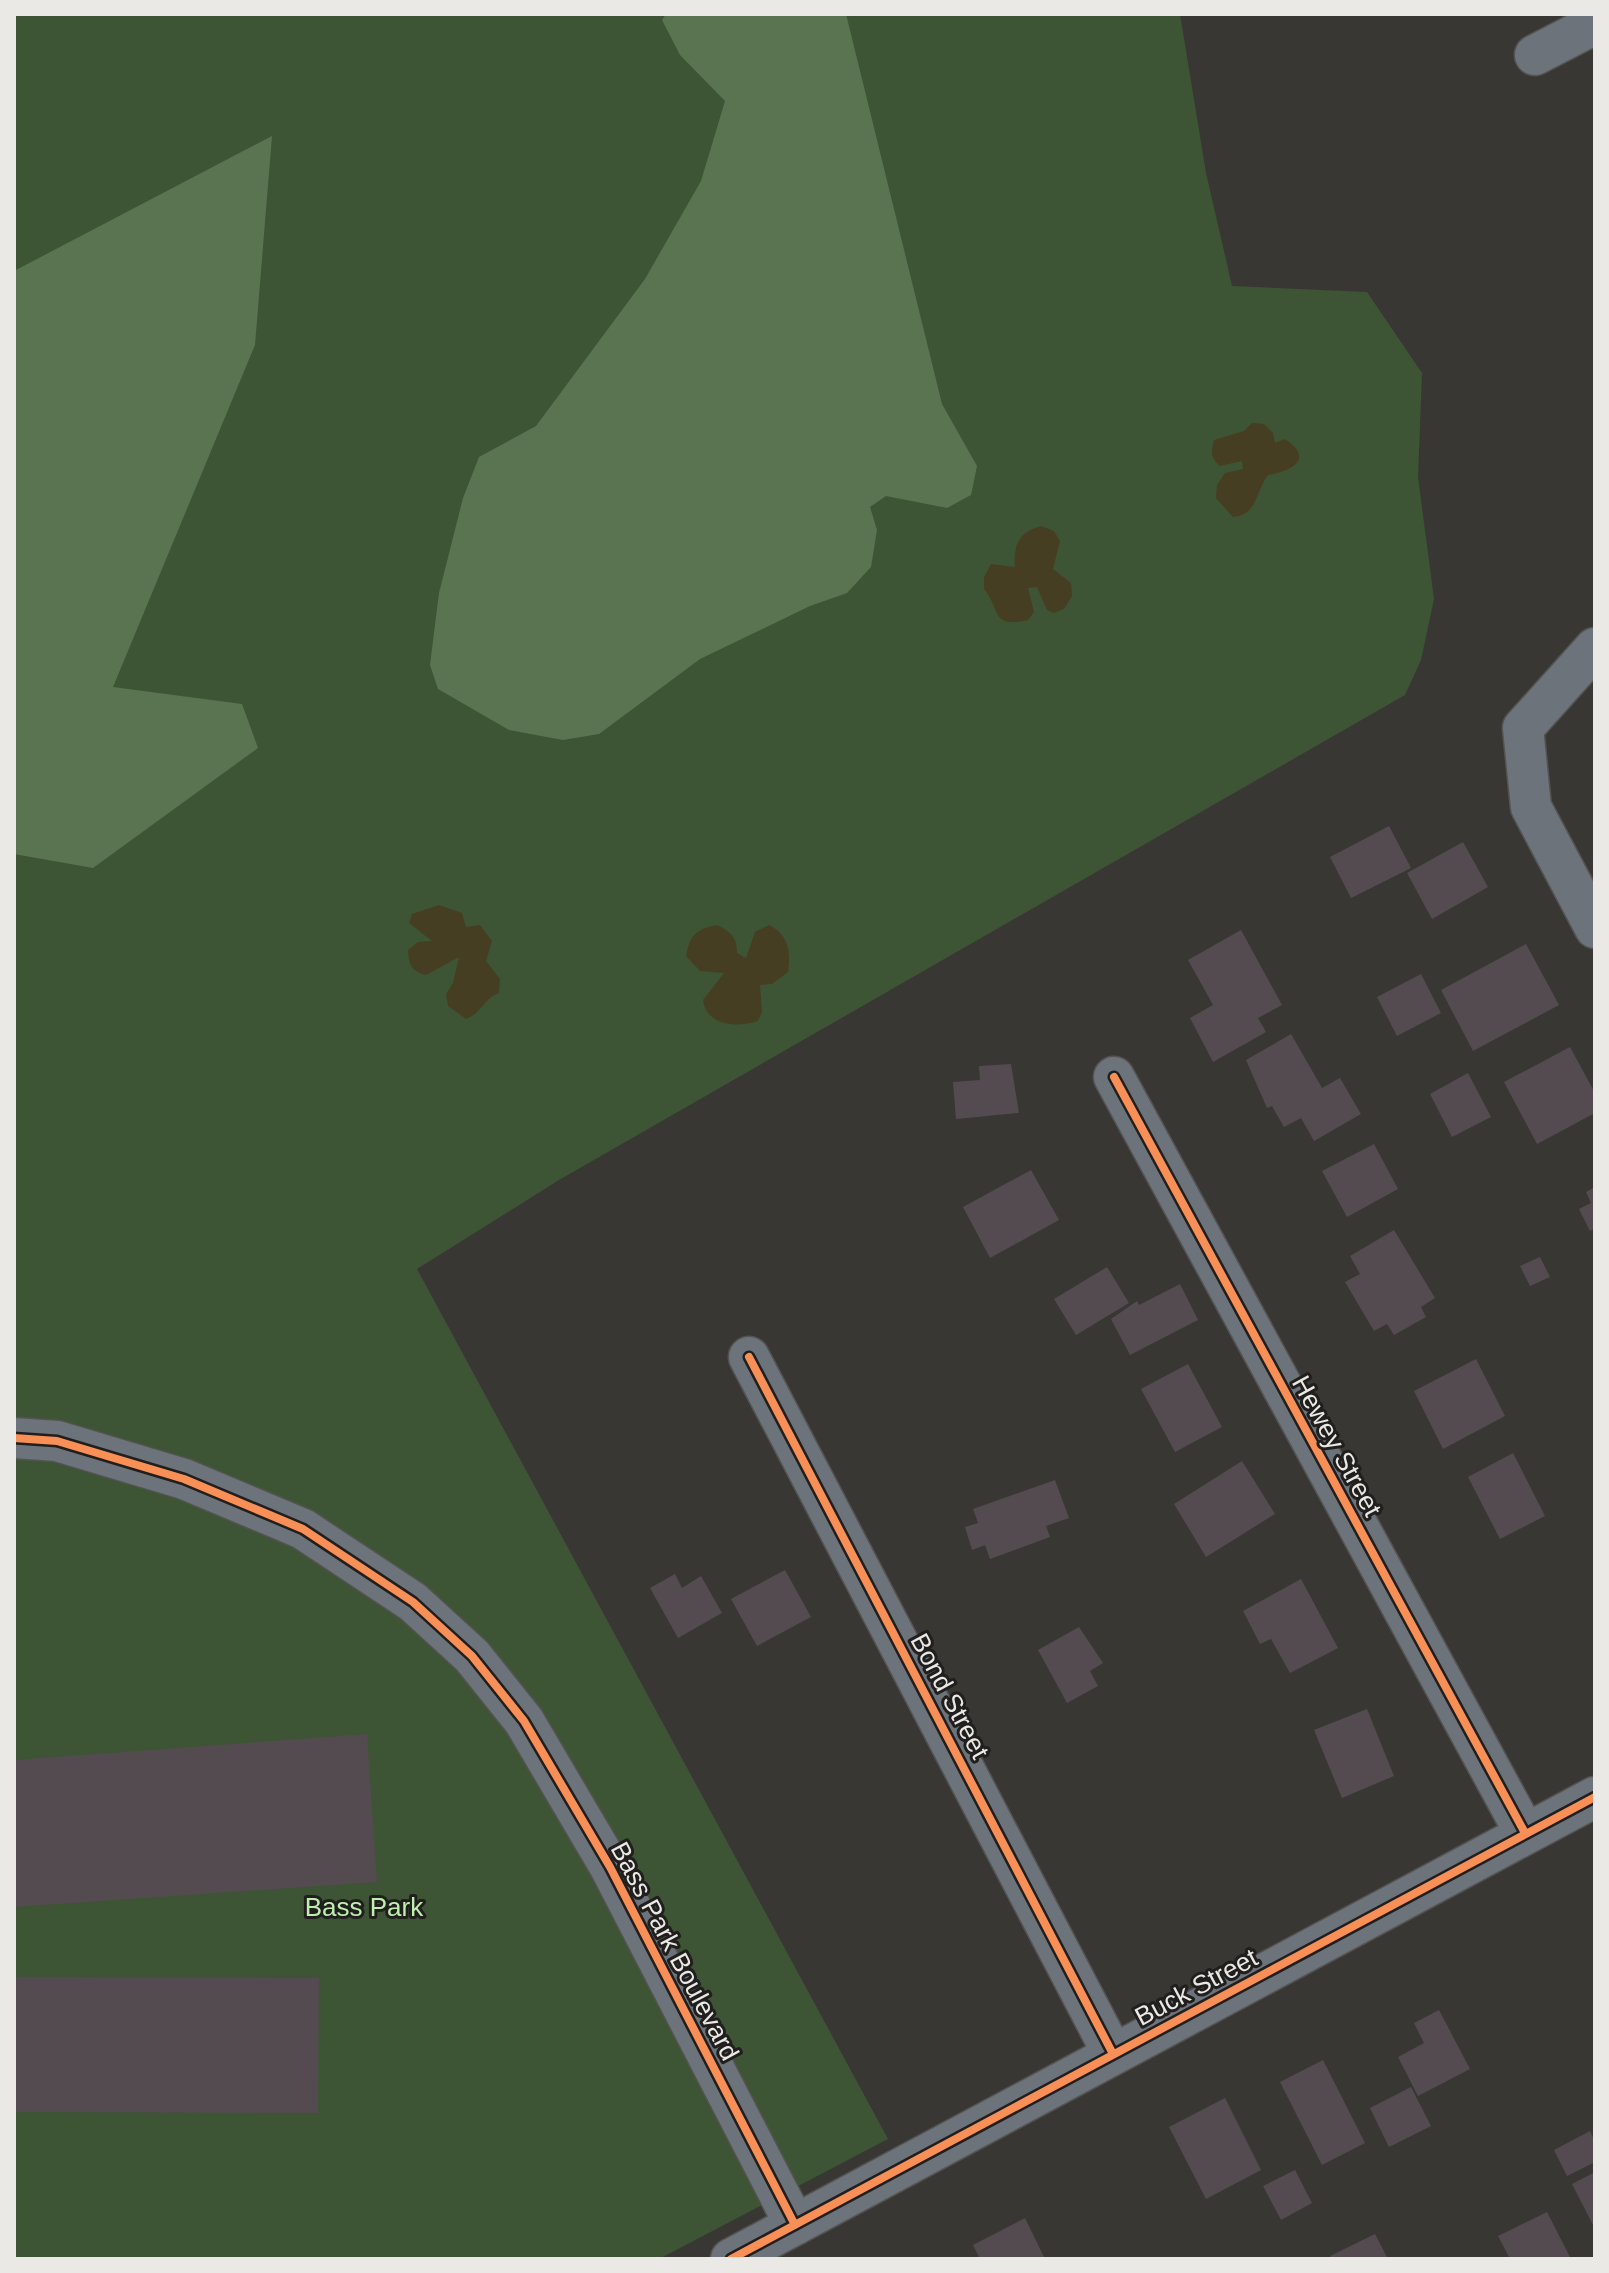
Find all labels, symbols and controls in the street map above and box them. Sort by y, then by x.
street label: Hewey Street [1286,1370,1388,1522]
street label: Bond Street [905,1628,996,1764]
street label: Bass Park Boulevard [605,1837,745,2065]
park label: Bass Park [305,1892,424,1922]
street label: Buck Street [1130,1942,1263,2032]

